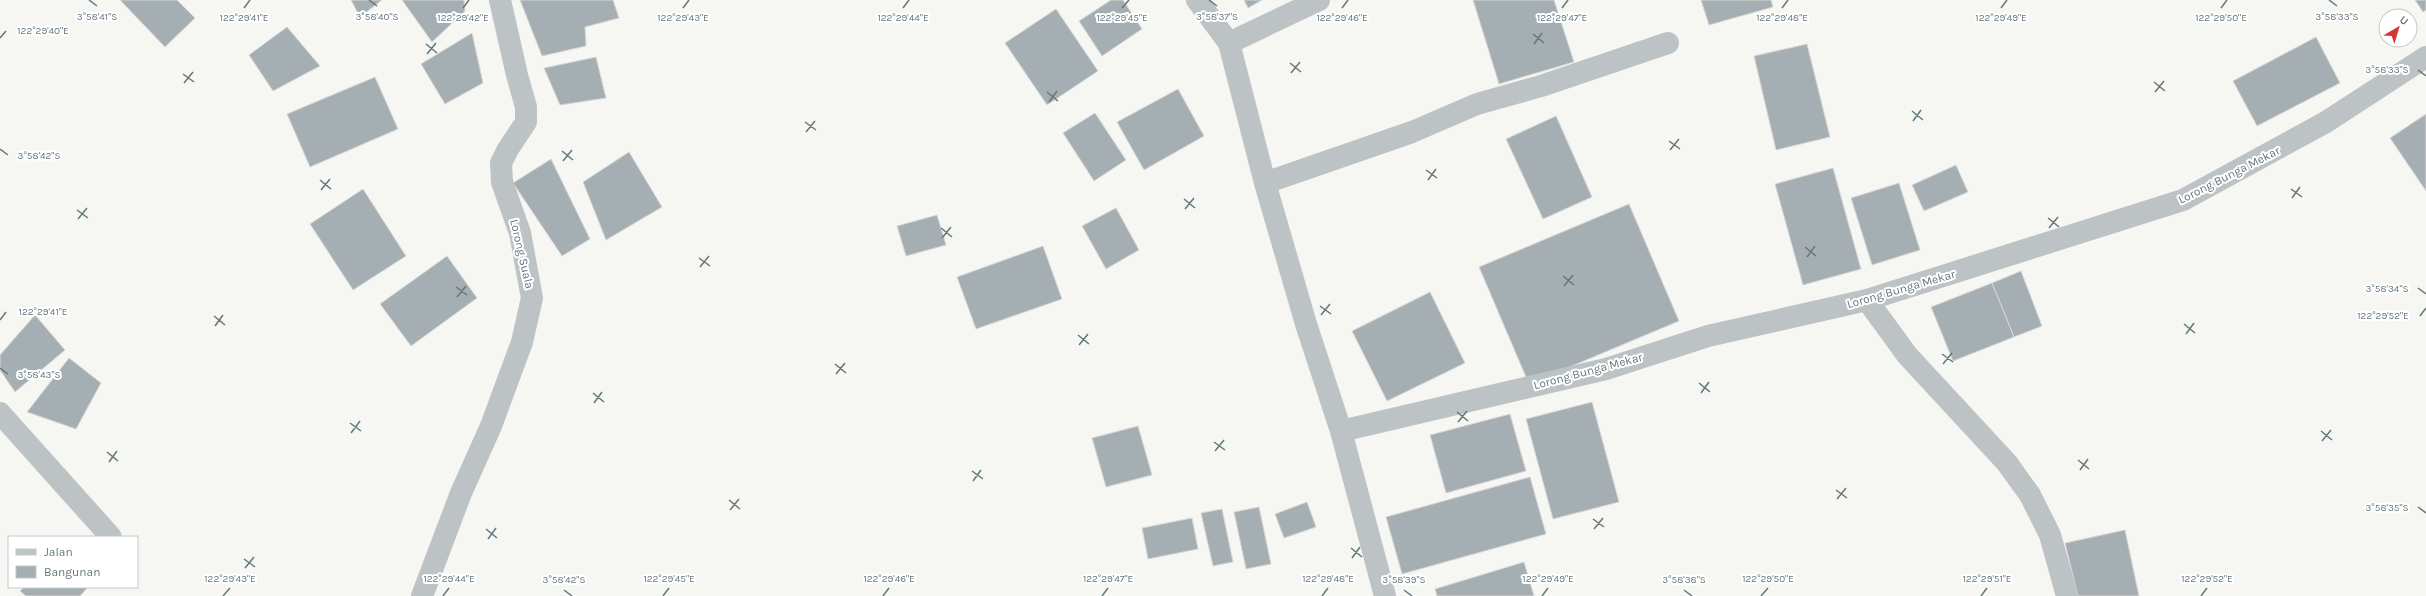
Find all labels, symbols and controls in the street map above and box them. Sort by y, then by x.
north arrow [2378,8,2418,48]
text: 3°58'41"S [77,11,117,23]
text: 3°58'40"S [355,11,399,23]
text: 3°58'37"S [1196,11,1238,23]
text: 3°58'33"S [2315,11,2359,23]
text: 122°29'41"E [220,12,268,24]
text: 122°29'42"E [437,12,489,24]
text: 122°29'43"E [657,12,709,24]
text: 122°29'44"E [877,12,929,24]
text: 122°29'45"E [1096,12,1148,24]
text: 122°29'46"E [1316,12,1368,24]
text: 122°29'47"E [1537,12,1587,24]
text: 122°29'48"E [1756,12,1808,24]
text: 122°29'49"E [1975,12,2027,24]
text: 122°29'50"E [2195,12,2247,24]
text: U [2397,13,2411,28]
text: 122°29'40"E [17,25,69,37]
text: 3°58'33"S [2365,64,2409,76]
street label: Lorong Bunga Mekar [2176,143,2283,207]
text: 3°58'42"S [18,150,60,162]
street label: Lorong Suala [507,218,537,290]
street label: Lorong Bunga Mekar [1845,267,1957,311]
text: 3°58'34"S [2365,283,2409,295]
text: 122°29'41"E [19,306,67,318]
text: 122°29'52"E [2357,310,2409,322]
street label: Lorong Bunga Mekar [1532,350,1645,392]
text: 3°58'43"S [17,369,61,381]
text: 3°58'35"S [2365,502,2409,514]
legend [8,536,138,588]
text: Jalan [44,545,73,559]
text: Bangunan [44,565,100,579]
text: 122°29'43"E [204,573,256,585]
text: 122°29'44"E [423,573,475,585]
text: 122°29'45"E [643,573,695,585]
text: 122°29'46"E [863,573,915,585]
text: 122°29'47"E [1083,573,1133,585]
text: 122°29'48"E [1302,573,1354,585]
text: 122°29'49"E [1522,573,1574,585]
text: 122°29'50"E [1742,573,1794,585]
text: 122°29'51"E [1963,573,2011,585]
text: 122°29'52"E [2181,573,2233,585]
text: 3°58'42"S [543,574,585,586]
text: 3°58'39"S [1382,574,1426,586]
text: 3°58'38"S [1662,574,1706,586]

